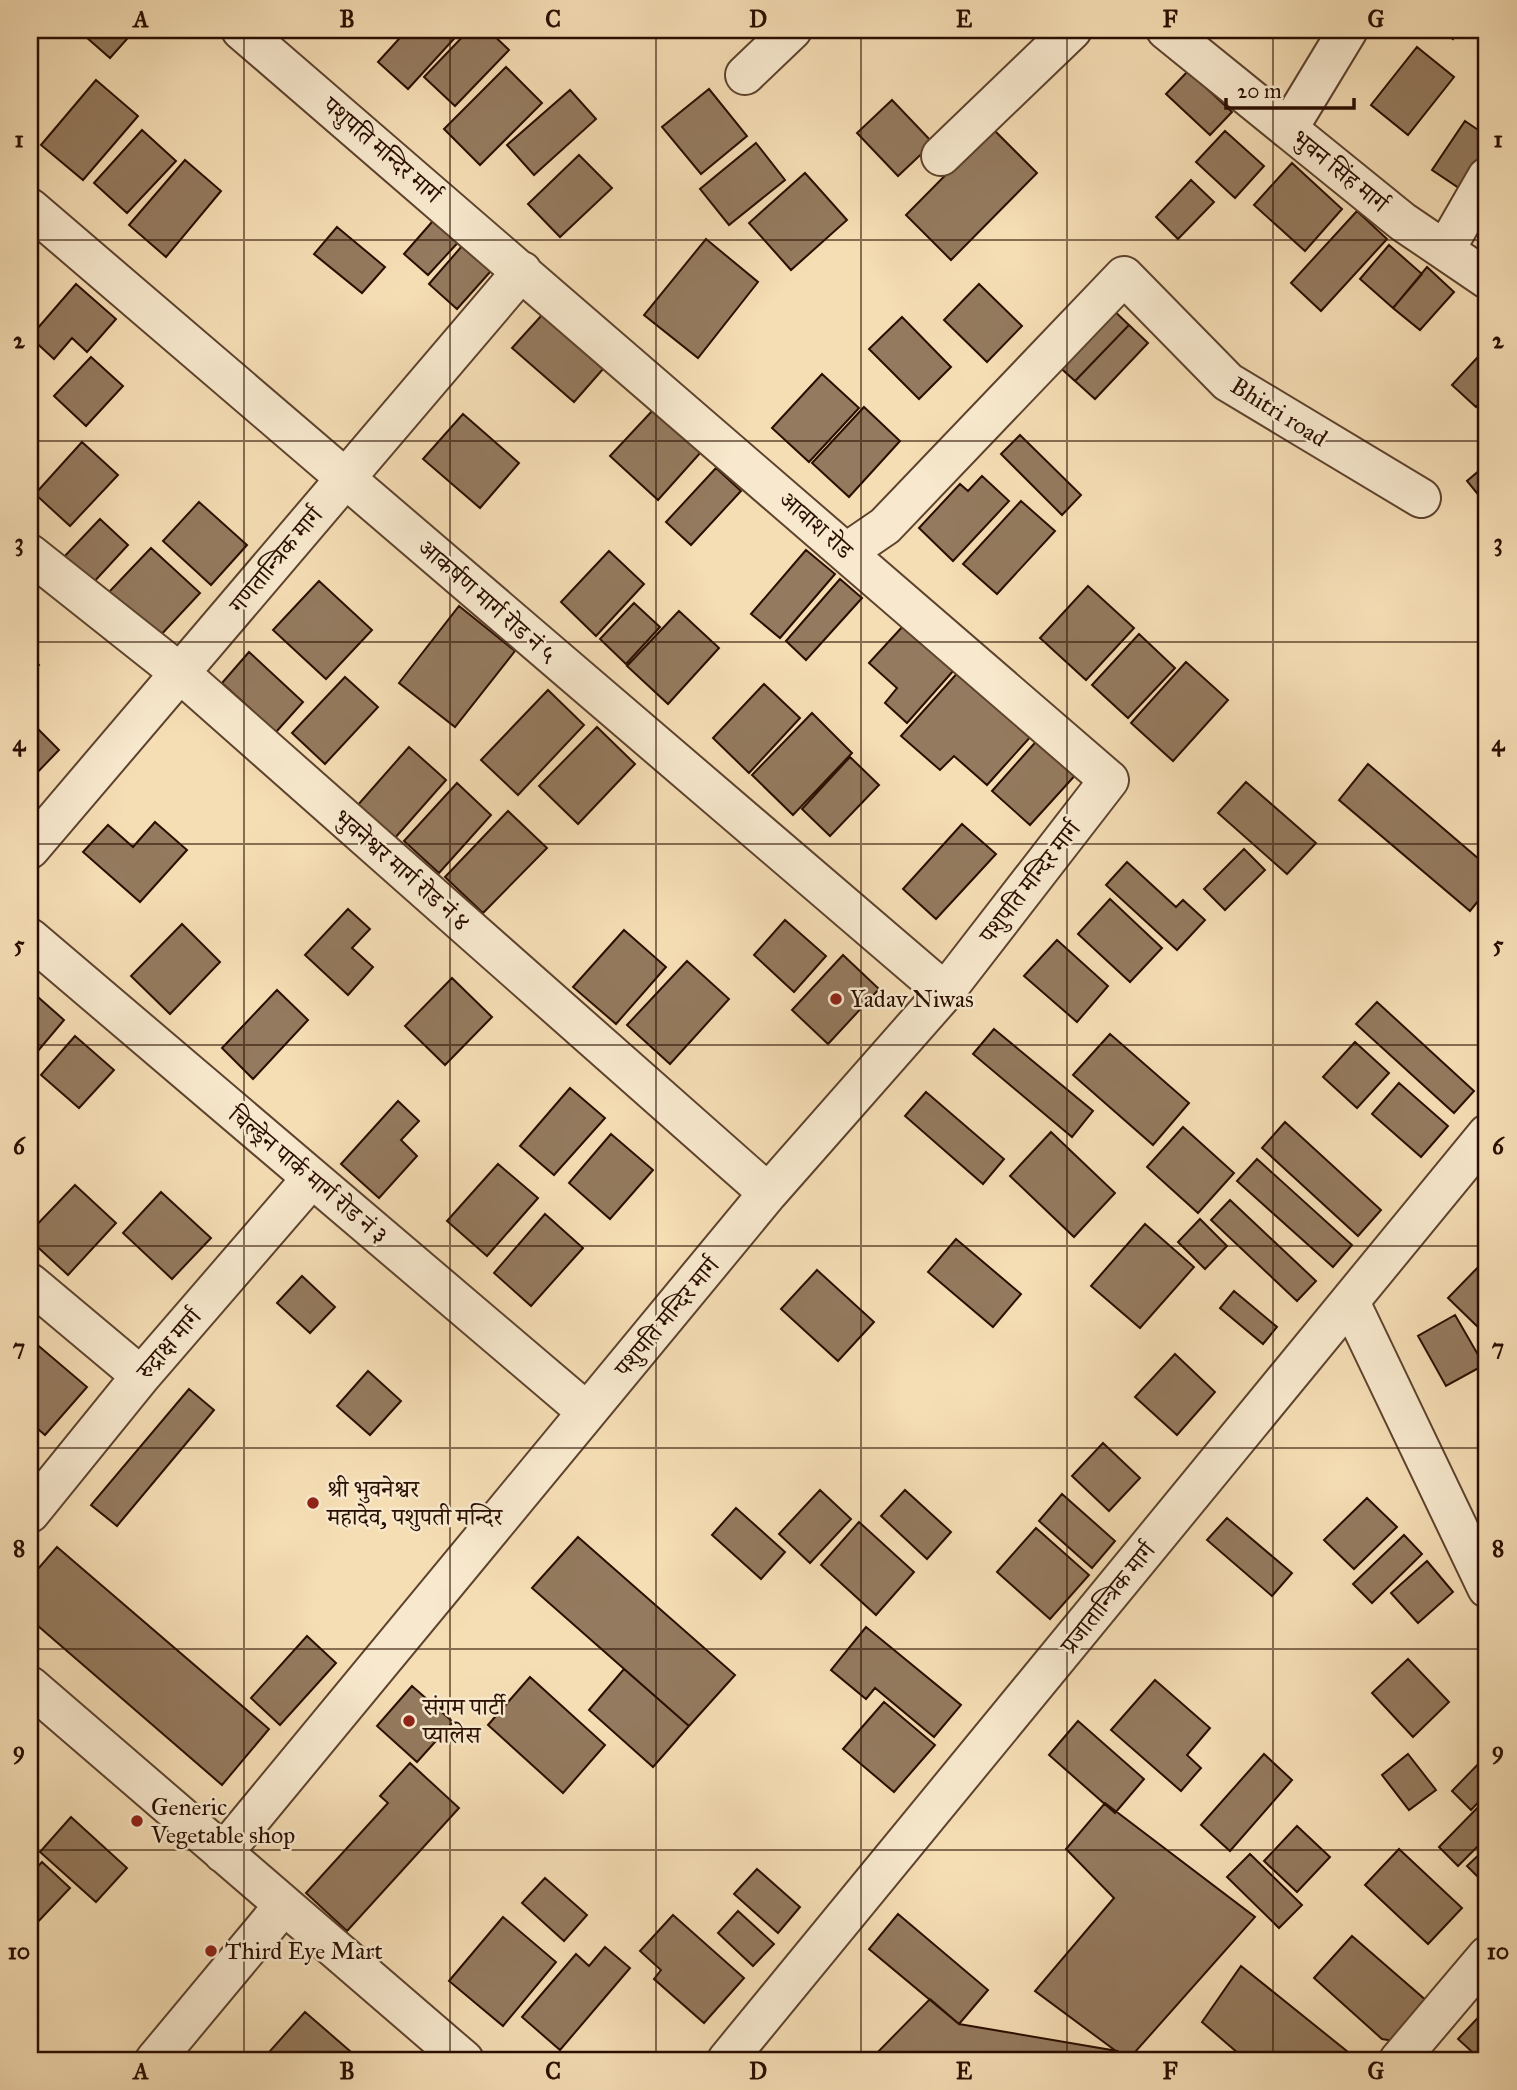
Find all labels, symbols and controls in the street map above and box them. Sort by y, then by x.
text: A [131,5,149,33]
text: B [339,5,355,33]
text: C [545,5,561,33]
text: D [749,5,767,33]
text: E [956,5,973,33]
text: F [1162,5,1178,33]
text: G [1368,5,1385,33]
scale bar [1226,66,1354,110]
text: 20 m [1237,78,1282,104]
street label: पशुपति मन्दिर मार्ग [316,90,448,210]
street label: भुवन सिंह मार्ग [1286,123,1395,220]
text: 1 [14,125,24,153]
text: 1 [1493,125,1503,153]
text: 2 [13,326,25,354]
text: 2 [1492,326,1504,354]
street label: Bhitri road [1225,371,1333,453]
street label: आवाश रोड [773,485,860,566]
street label: गणतान्त्रिक मार्ग [222,500,330,620]
text: 3 [14,528,24,557]
text: 3 [1493,528,1503,557]
street label: आकर्षण मार्ग रोड नं ५ [412,533,564,670]
text: 4 [13,729,27,757]
text: 4 [1492,729,1506,757]
street label: भुवनेश्वर मार्ग रोड नं ४ [328,803,476,937]
street label: पशुपति मन्दिर मार्ग [972,814,1088,950]
text: 5 [14,930,25,958]
text: 5 [1493,930,1504,958]
place label: Yadav Niwas [850,984,974,1014]
marker: Yadav Niwas [828,991,844,1007]
street label: चिल्ड्रेन पार्क मार्ग रोड नं ३ [222,1099,394,1250]
text: 6 [13,1132,26,1160]
text: 6 [1492,1132,1505,1160]
street label: पशुपति मन्दिर मार्ग [608,1250,727,1384]
street label: रुद्राक्ष मार्ग [130,1301,209,1386]
text: 7 [13,1333,25,1361]
text: 7 [1492,1333,1504,1361]
place label: श्री भुवनेश्वर महादेव, पशुपती मन्दिर [326,1474,503,1532]
marker: श्री भुवनेश्वर महादेव, पशुपती मन्दिर [305,1495,321,1511]
text: 8 [13,1534,25,1562]
text: 8 [1492,1534,1504,1562]
street label: प्रजातान्त्रिक मार्ग [1053,1535,1163,1660]
place label: संगम पार्टी प्यालेस [422,1692,506,1750]
marker: संगम पार्टी प्यालेस [401,1713,417,1729]
text: 9 [13,1736,25,1765]
text: 9 [1492,1736,1504,1765]
place label: Generic Vegetable shop [150,1792,295,1850]
marker: Generic Vegetable shop [129,1813,145,1829]
place label: Third Eye Mart [225,1936,383,1966]
text: 10 [8,1937,30,1965]
text: 10 [1487,1937,1509,1965]
marker: Third Eye Mart [203,1943,219,1959]
text: A [131,2057,149,2085]
text: B [339,2057,355,2085]
text: C [545,2057,561,2085]
text: D [749,2057,767,2085]
text: E [956,2057,973,2085]
text: F [1162,2057,1178,2085]
text: G [1368,2057,1385,2085]

